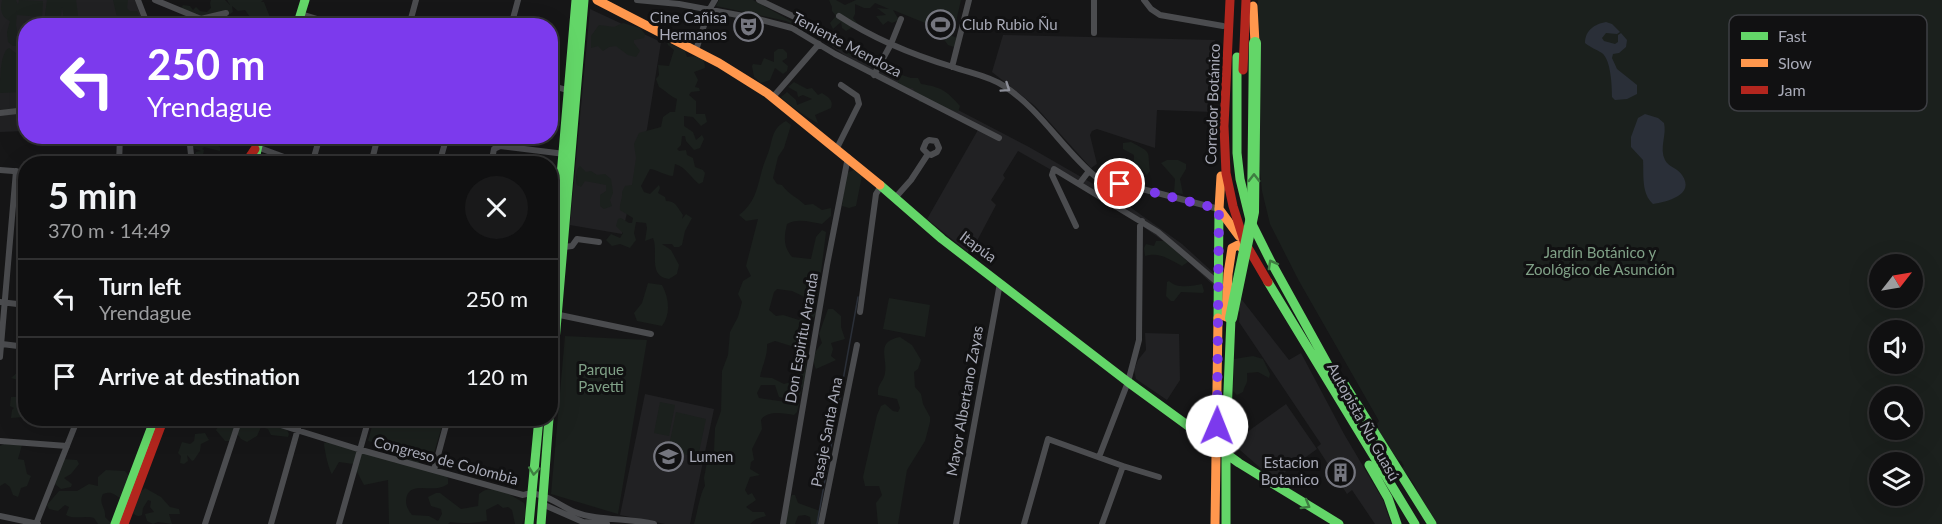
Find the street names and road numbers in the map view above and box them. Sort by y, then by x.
street label: Teniente Mendoza [790,8,905,81]
street label: Corredor Botánico [1201,43,1223,165]
street label: Itapúa [957,227,1000,266]
street label: Don Espiritu Aranda [781,271,821,405]
street label: Mayor Albertano Zayas [942,324,986,477]
street label: Autopista Ñu Guasú [1324,359,1404,484]
street label: Pasaje Santa Ana [807,375,845,488]
street label: Congreso de Colombia [372,432,520,488]

